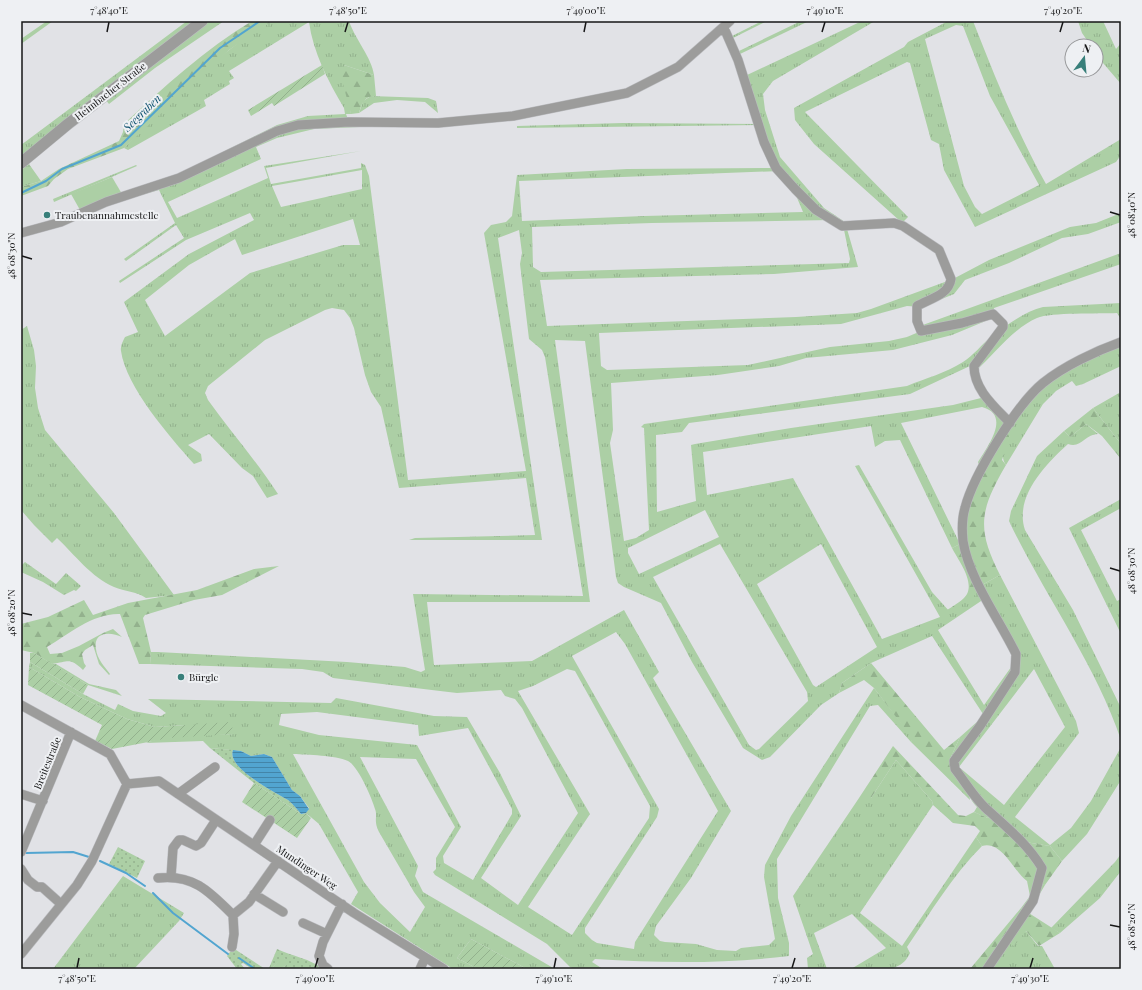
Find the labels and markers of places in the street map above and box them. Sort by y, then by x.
place label: Traubenannahmestelle [55,208,159,222]
marker: Traubenannahmestelle [42,210,52,220]
place label: Bürgle [189,670,219,684]
marker: Bürgle [176,672,186,682]

